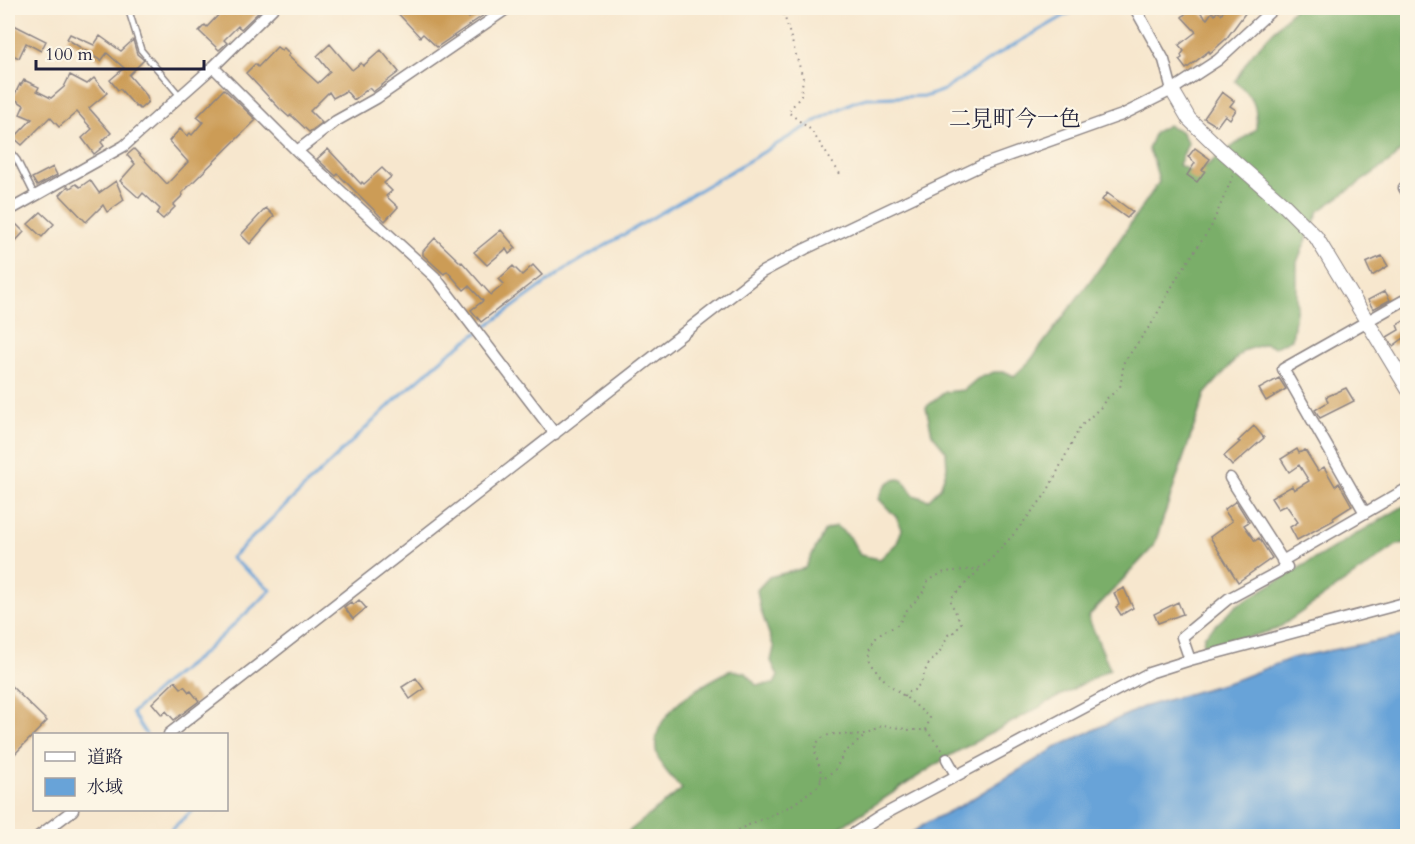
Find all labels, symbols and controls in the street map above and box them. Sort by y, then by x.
scale bar [36,33,204,71]
text: 100 m [45,42,93,67]
district label: 二見町今一色 [949,104,1081,134]
legend [33,733,228,811]
text: 道路 [87,745,123,770]
text: 水域 [87,775,123,800]

